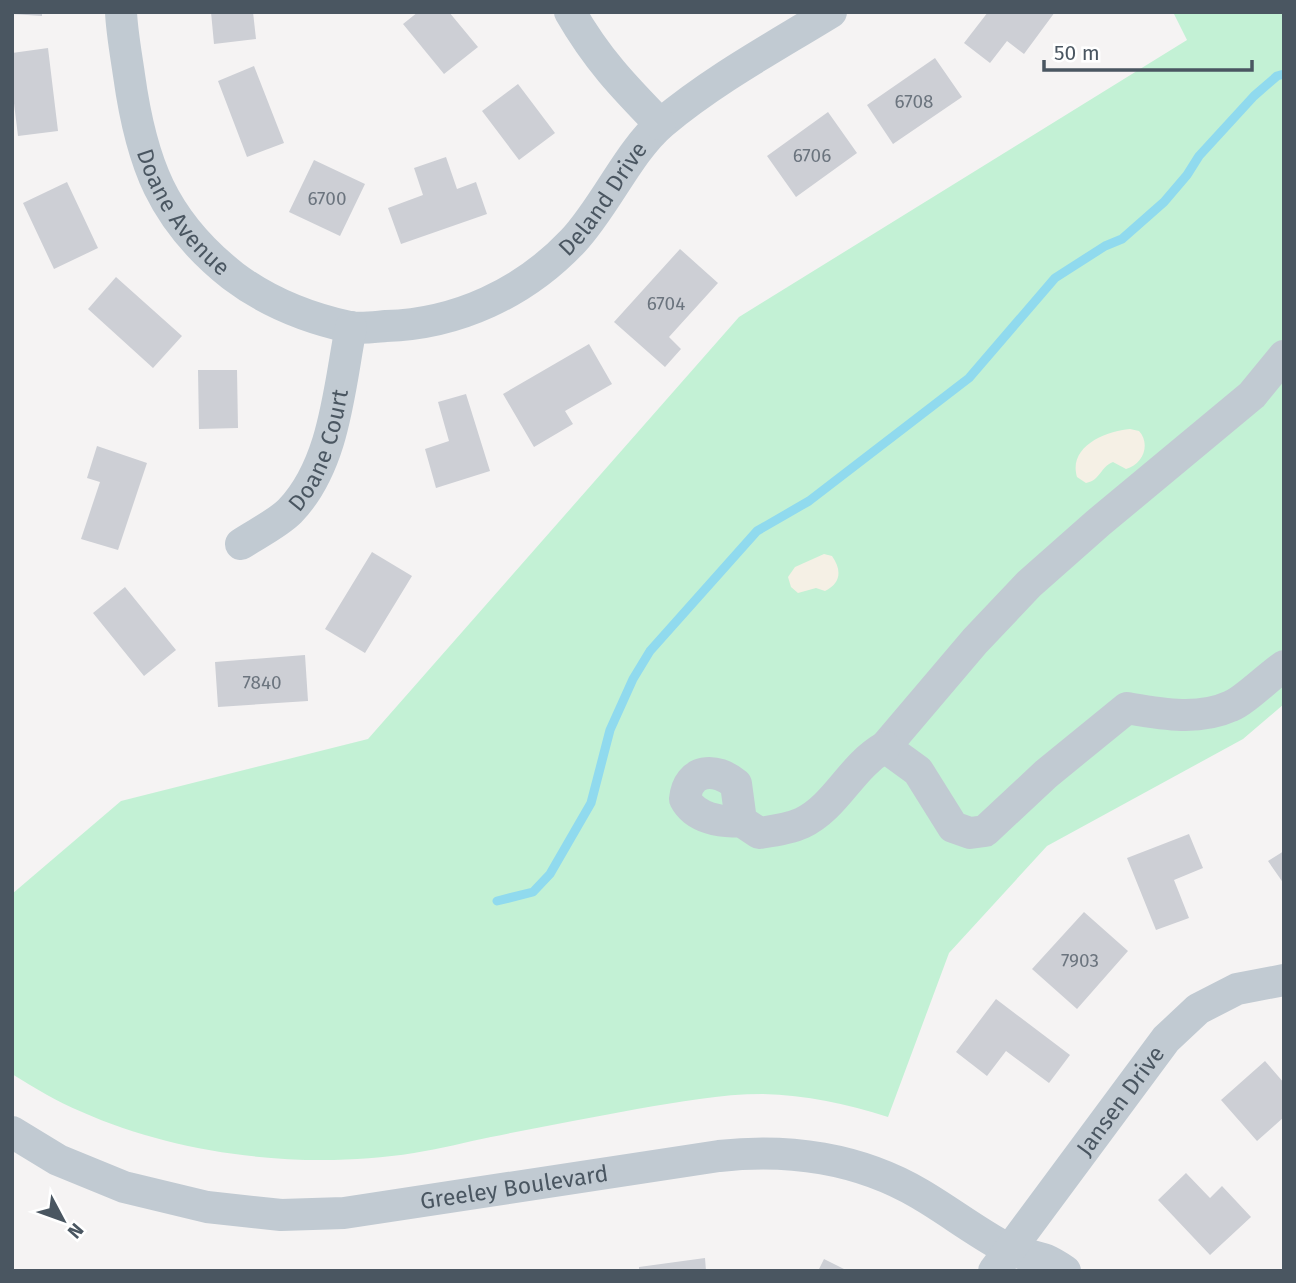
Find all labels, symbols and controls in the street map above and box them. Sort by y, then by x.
scale bar [1044,28,1252,72]
text: 50 m [1054,40,1100,66]
house number: 6708 [895,90,933,113]
street label: Deland Drive [552,136,653,262]
house number: 6706 [793,144,831,167]
street label: Doane Avenue [131,145,236,281]
house number: 6700 [307,187,347,210]
house number: 6704 [647,292,685,315]
street label: Doane Court [282,386,354,517]
house number: 7840 [242,671,282,694]
house number: 7903 [1061,949,1099,972]
street label: Jansen Drive [1070,1040,1170,1161]
street label: Greeley Boulevard [418,1159,610,1215]
north arrow [28,1185,98,1255]
text: N [63,1219,88,1243]

